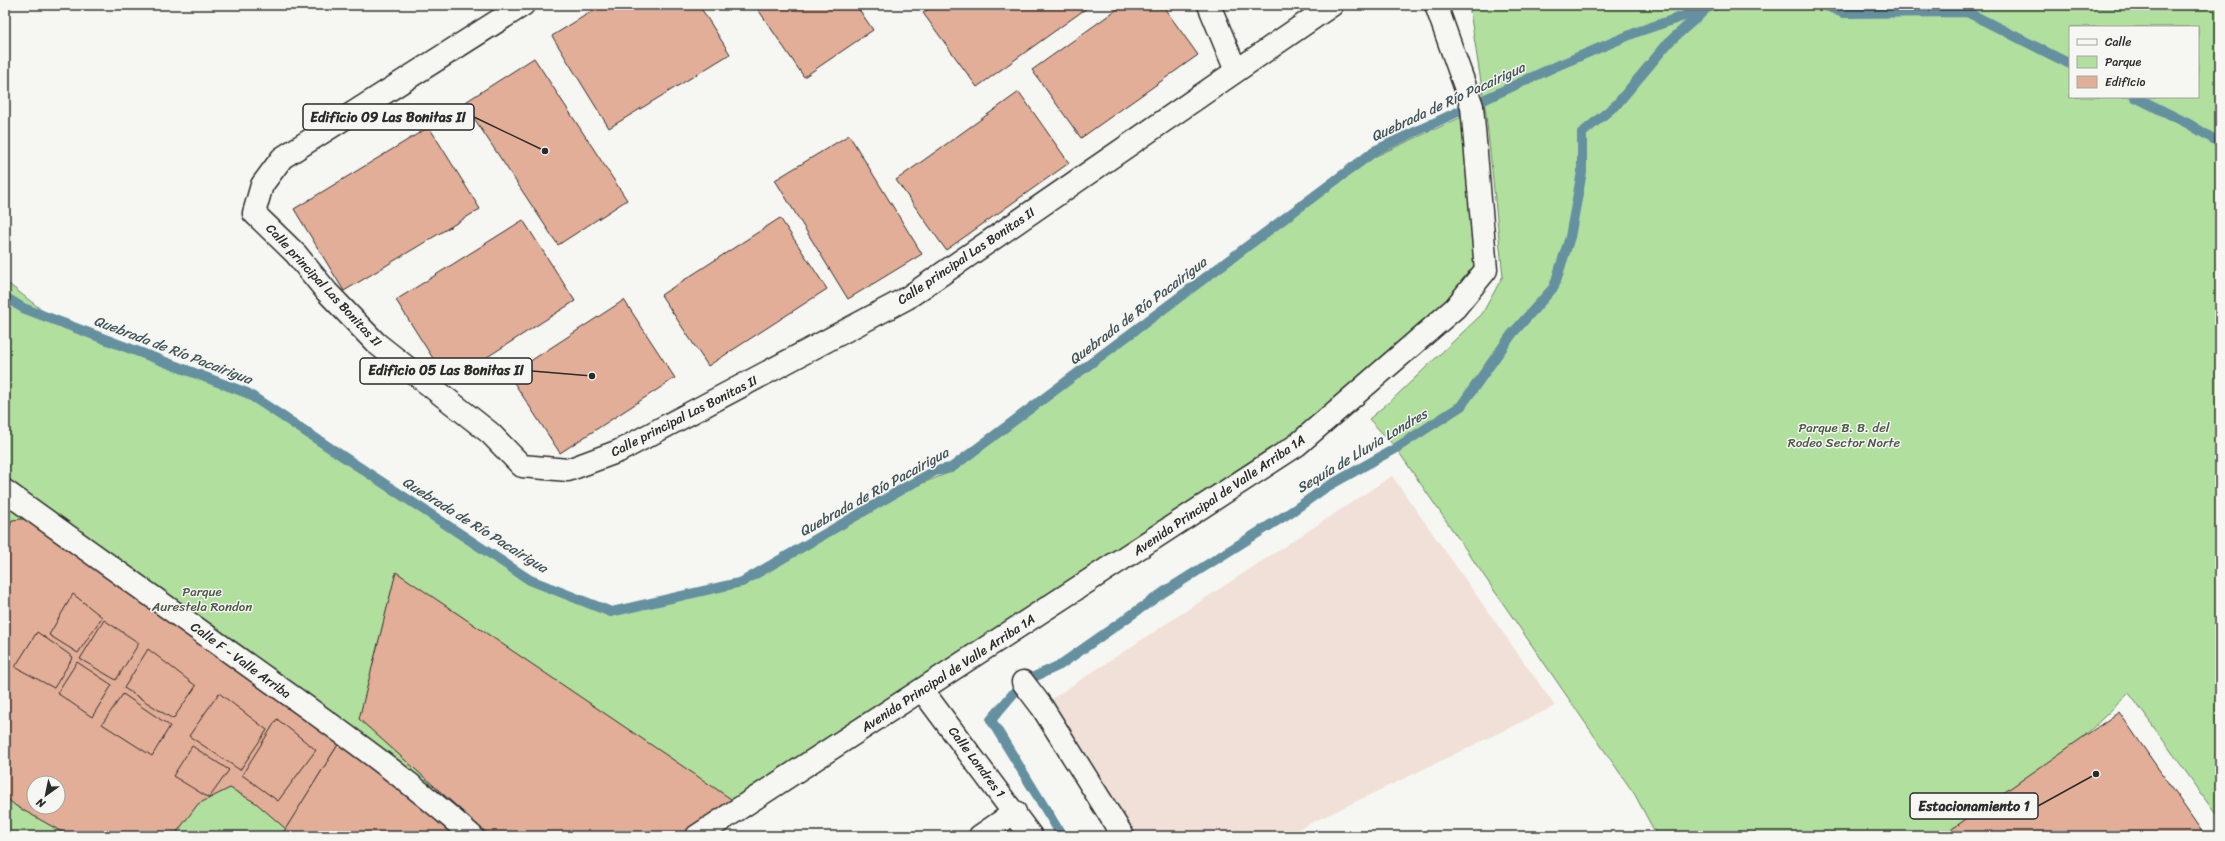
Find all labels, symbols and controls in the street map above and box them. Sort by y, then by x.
legend [2069,26,2199,98]
text: Calle [2105,31,2132,53]
text: Parque [2105,51,2142,73]
water label: Quebrada de Río Pacairigua [1367,54,1531,149]
text: Edificio [2105,71,2145,93]
callout: Edificio 09 Las Bonitas II [303,104,474,130]
text: Edificio 09 Las Bonitas II [310,105,466,130]
street label: Calle principal Las Bonitas II [892,201,1040,311]
street label: Calle principal Las Bonitas II [260,218,388,352]
water label: Quebrada de Río Pacairigua [1063,249,1214,371]
water label: Quebrada de Río Pacairigua [90,308,258,392]
callout: Edificio 05 Las Bonitas II [360,358,532,384]
text: Edificio 05 Las Bonitas II [368,358,524,383]
street label: Calle principal Las Bonitas II [606,369,762,463]
water label: Sequía de Lluvia Londres [1291,401,1434,500]
park label: Parque B. B. del Rodeo Sector Norte [1788,416,1901,454]
street label: Avenida Principal de Valle Arriba 1A [1127,428,1310,562]
water label: Quebrada de Río Pacairigua [795,439,955,544]
water label: Quebrada de Río Pacairigua [397,470,554,581]
park label: Parque Aurestela Rondon [151,580,252,618]
street label: Avenida Principal de Valle Arriba 1A [855,608,1040,739]
street label: Calle F - Valle Arriba [186,615,297,705]
street label: Calle Londres 1 [942,721,1012,803]
north arrow [26,775,66,815]
text: N [32,793,50,814]
callout: Estacionamiento 1 [1910,793,2038,819]
text: Estacionamiento 1 [1918,794,2030,819]

